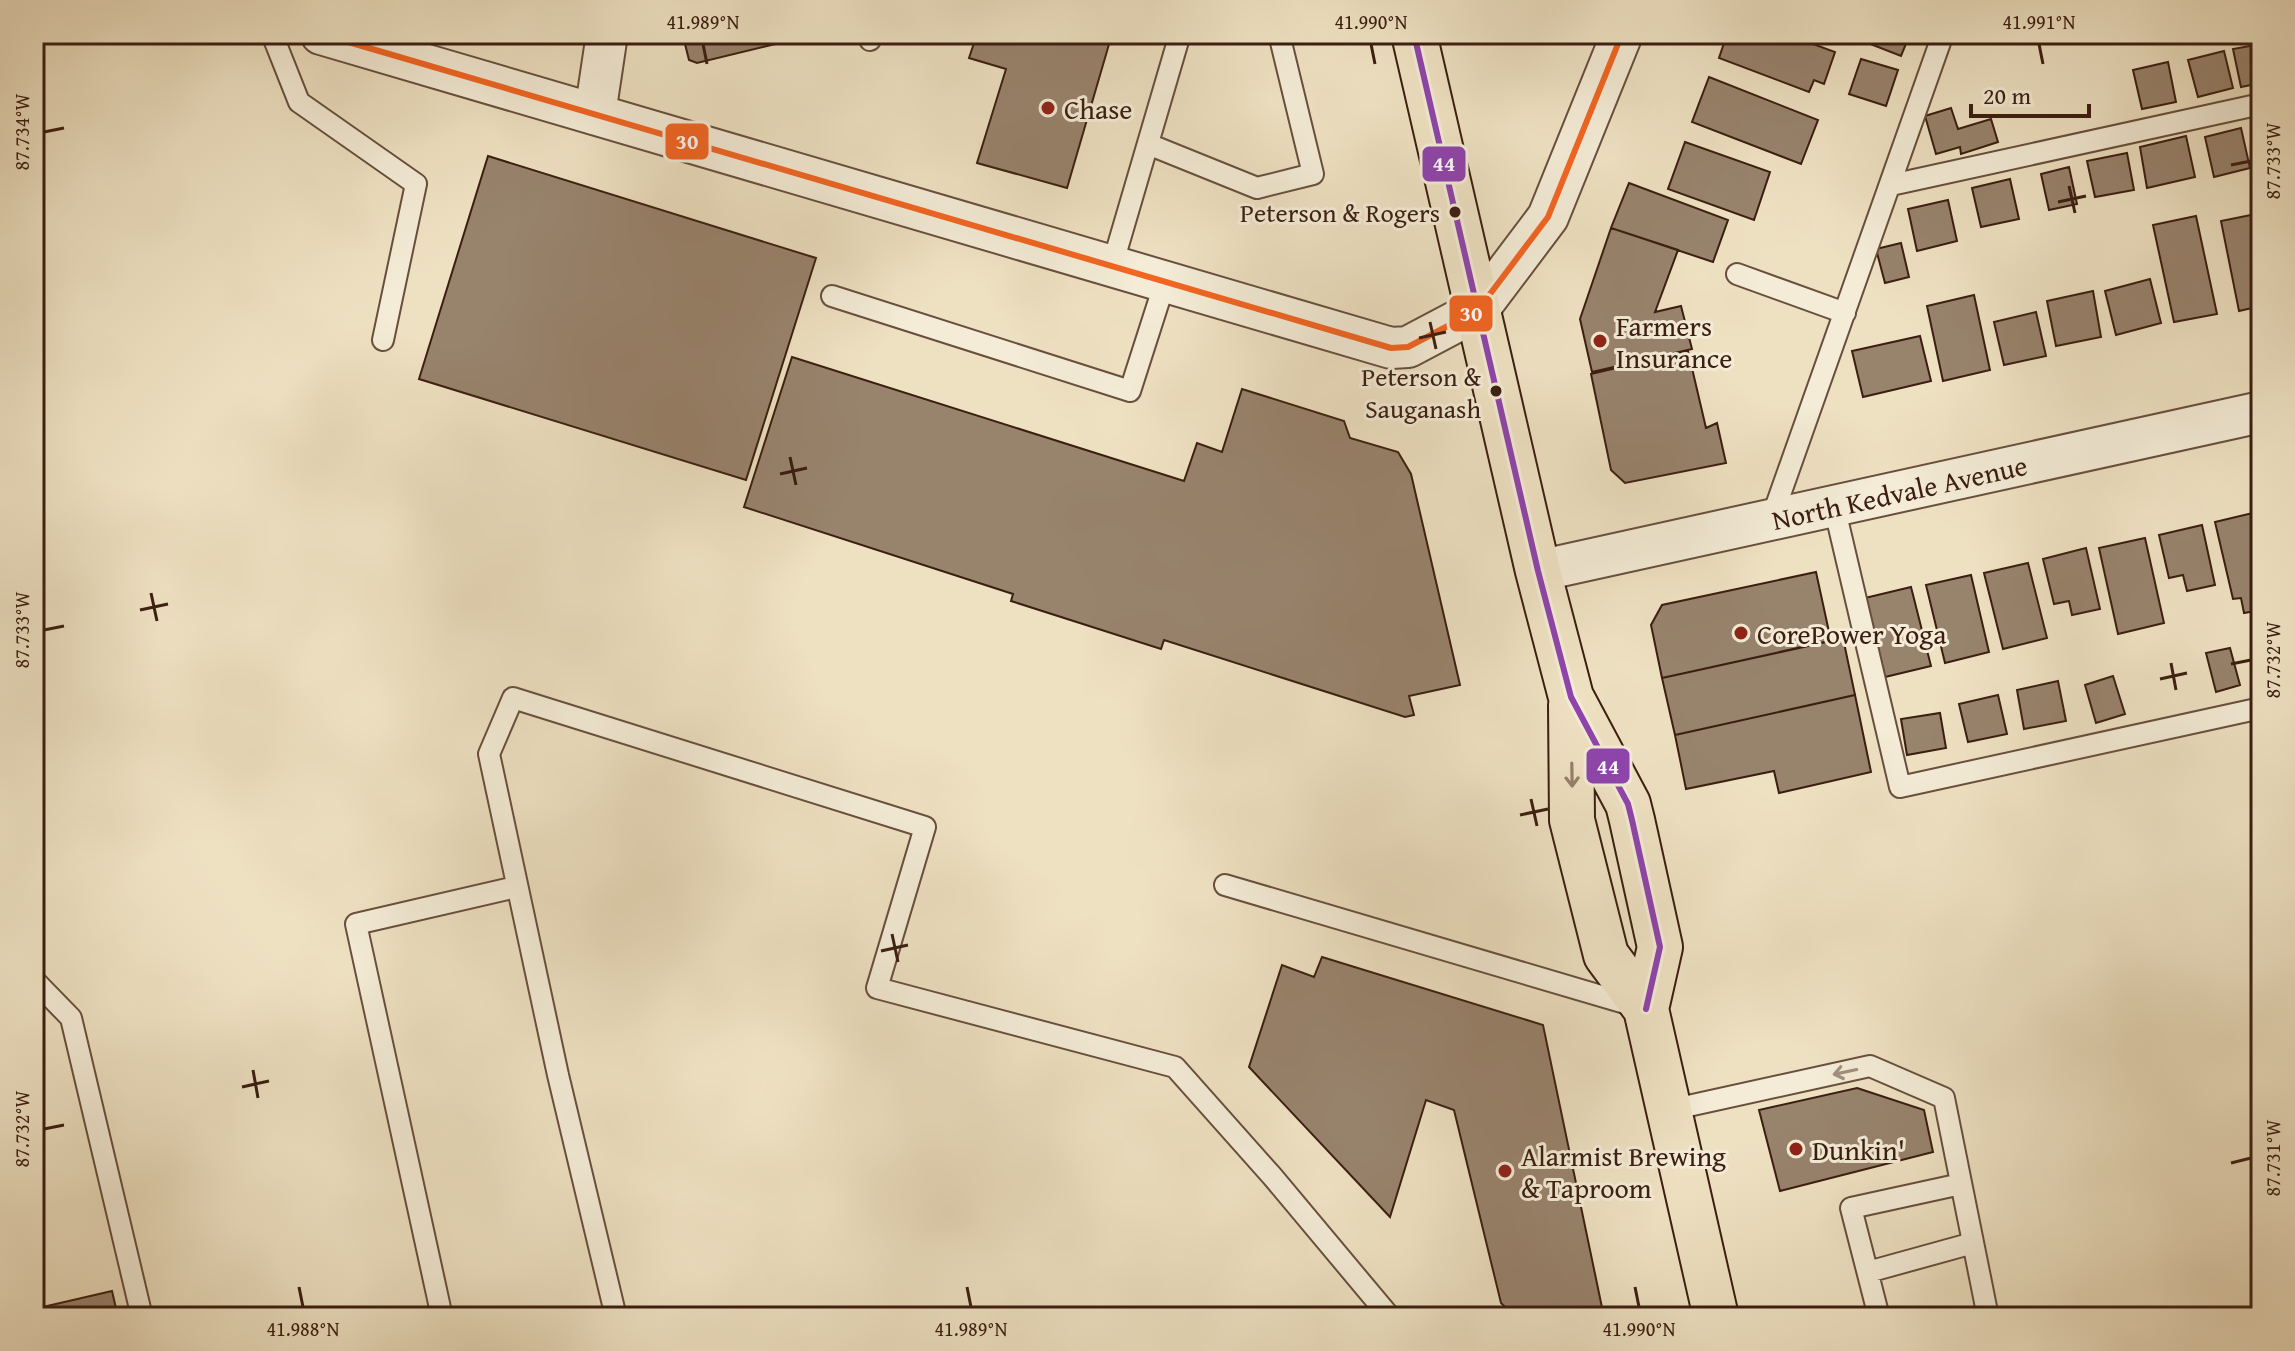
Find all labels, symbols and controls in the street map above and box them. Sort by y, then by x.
text: 41.989°N [666,7,740,36]
text: 41.990°N [1334,7,1408,36]
text: 41.991°N [2002,7,2076,36]
scale bar [1971,68,2089,118]
text: 20 m [1983,78,2031,113]
place label: Chase [1064,88,1132,129]
text: 87.734°W [7,93,36,171]
marker: Chase [1039,99,1057,117]
line badge: 30 [664,122,710,161]
text: 87.733°W [2258,122,2287,200]
text: 30 [676,125,698,157]
line badge: 44 [1421,145,1467,183]
text: 44 [1433,147,1455,179]
place label: Peterson & Rogers [1240,193,1440,232]
marker: Peterson & Rogers [1447,204,1463,220]
line badge: 30 [1448,294,1494,333]
text: 30 [1460,297,1482,329]
place label: Farmers Insurance [1616,305,1732,378]
marker: Farmers Insurance [1591,332,1609,350]
place label: Peterson & Sauganash [1361,357,1481,428]
marker: Peterson & Sauganash [1488,383,1504,399]
street label: North Kedvale Avenue [1768,444,2031,540]
text: 87.733°W [7,591,36,669]
place label: CorePower Yoga [1757,613,1947,654]
text: 87.732°W [2258,621,2287,699]
marker: CorePower Yoga [1732,624,1750,642]
line badge: 44 [1585,747,1631,785]
text: 44 [1597,750,1619,782]
one-way arrow [1564,761,1580,788]
one-way arrow [1833,1065,1858,1080]
text: 87.732°W [7,1090,36,1168]
text: 87.731°W [2258,1119,2287,1197]
place label: Dunkin' [1812,1129,1905,1170]
place label: Alarmist Brewing & Taproom [1521,1135,1726,1208]
marker: Dunkin' [1787,1140,1805,1158]
marker: Alarmist Brewing & Taproom [1496,1162,1514,1180]
text: 41.988°N [266,1314,340,1343]
text: 41.989°N [934,1314,1008,1343]
text: 41.990°N [1602,1314,1676,1343]

